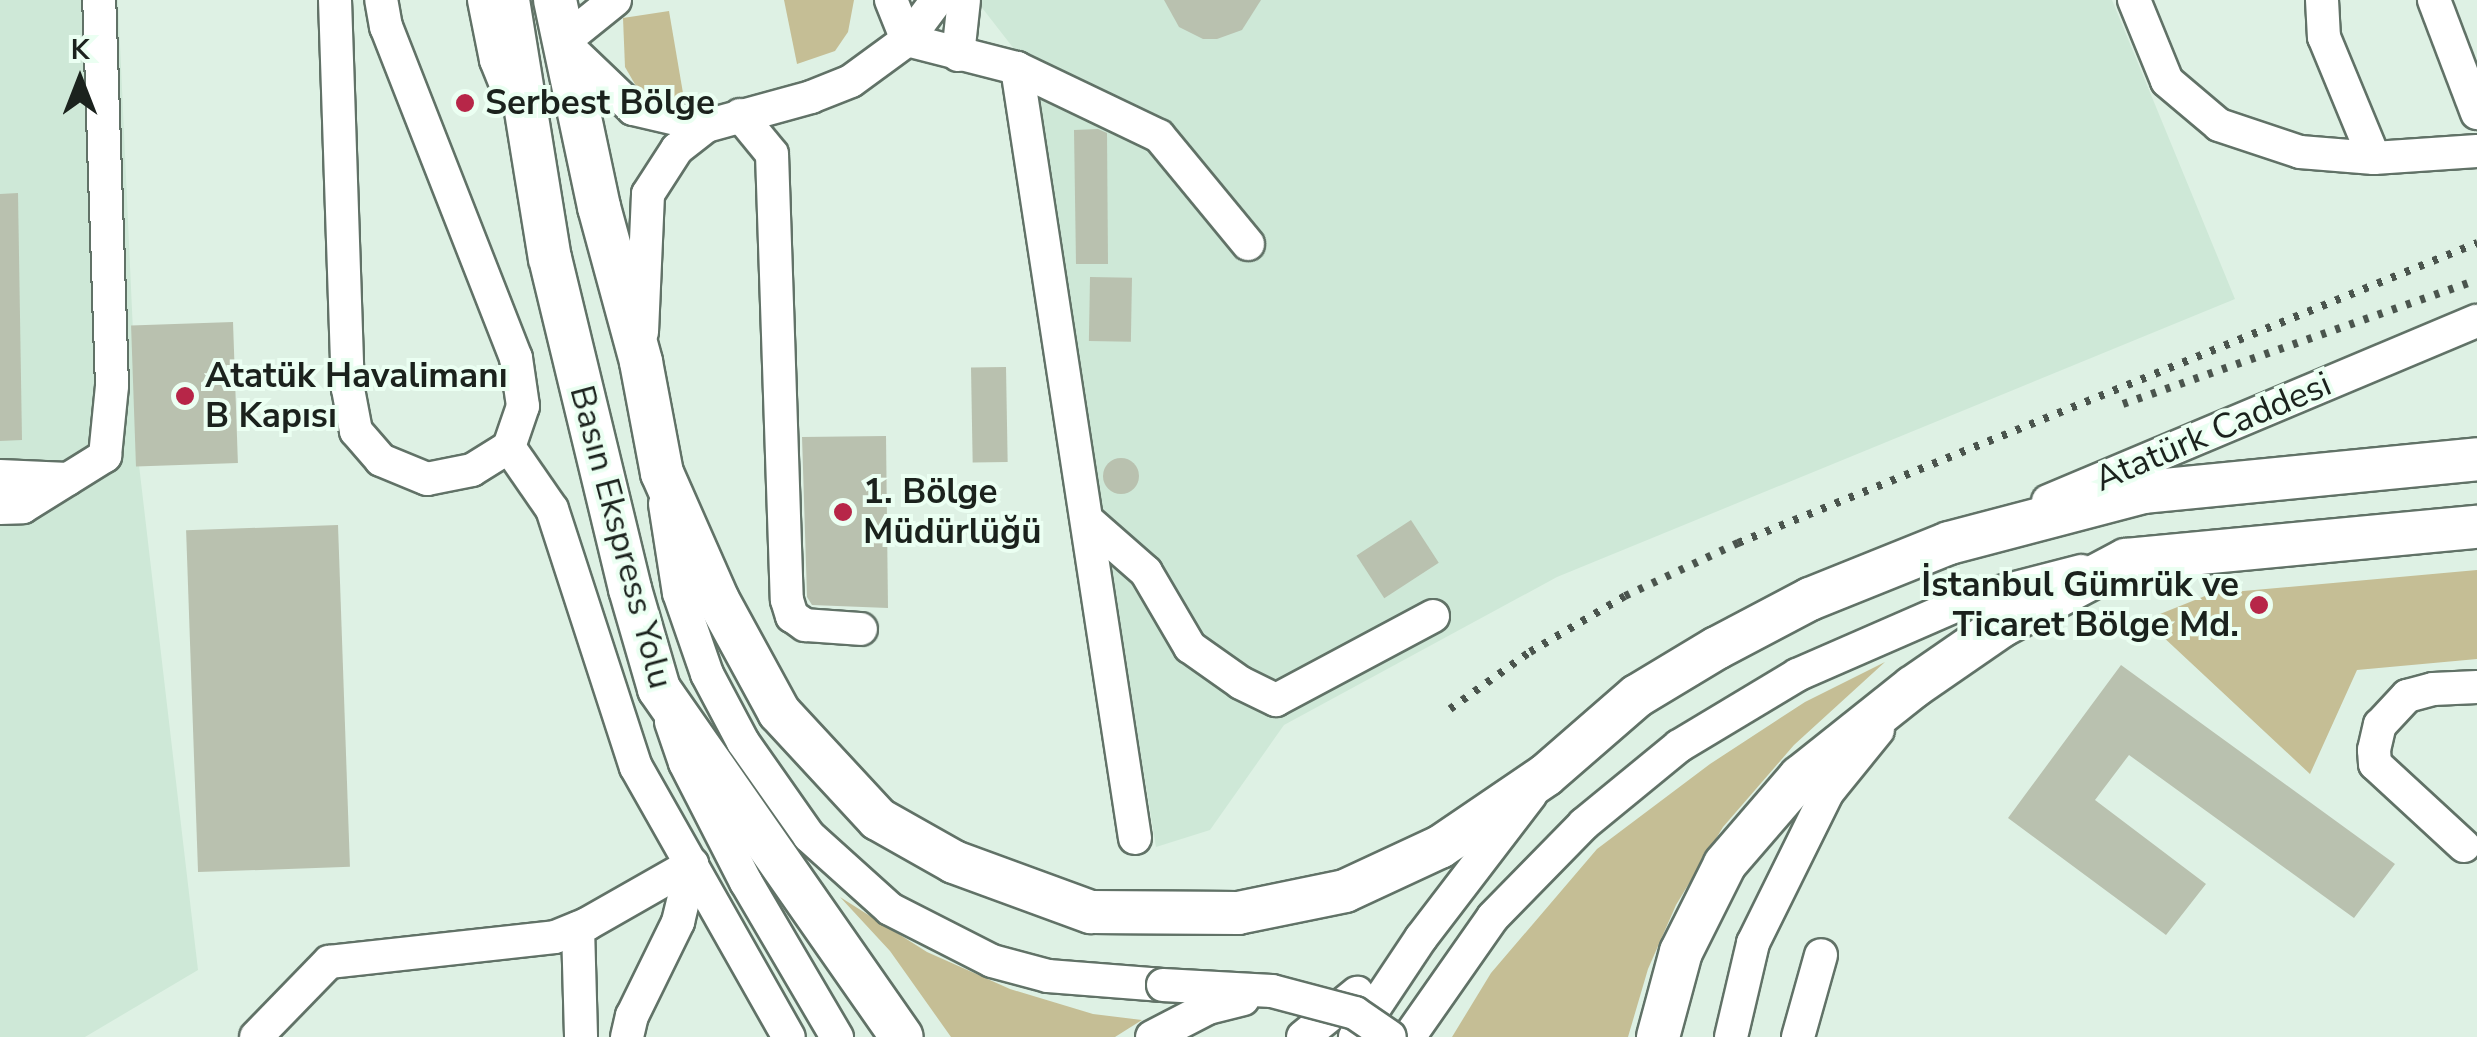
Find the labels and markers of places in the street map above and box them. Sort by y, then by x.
place label: Serbest Bölge [485,82,715,124]
marker: Serbest Bölge [454,92,476,114]
place label: Atatük Havalimanı B Kapısı [205,355,508,437]
marker: Atatük Havalimanı B Kapısı [174,385,196,407]
place label: 1. Bölge Müdürlüğü [863,471,1041,553]
marker: 1. Bölge Müdürlüğü [832,501,854,523]
place label: İstanbul Gümrük ve Ticaret Bölge Md. [1921,564,2239,646]
marker: İstanbul Gümrük ve Ticaret Bölge Md. [2248,594,2270,616]

